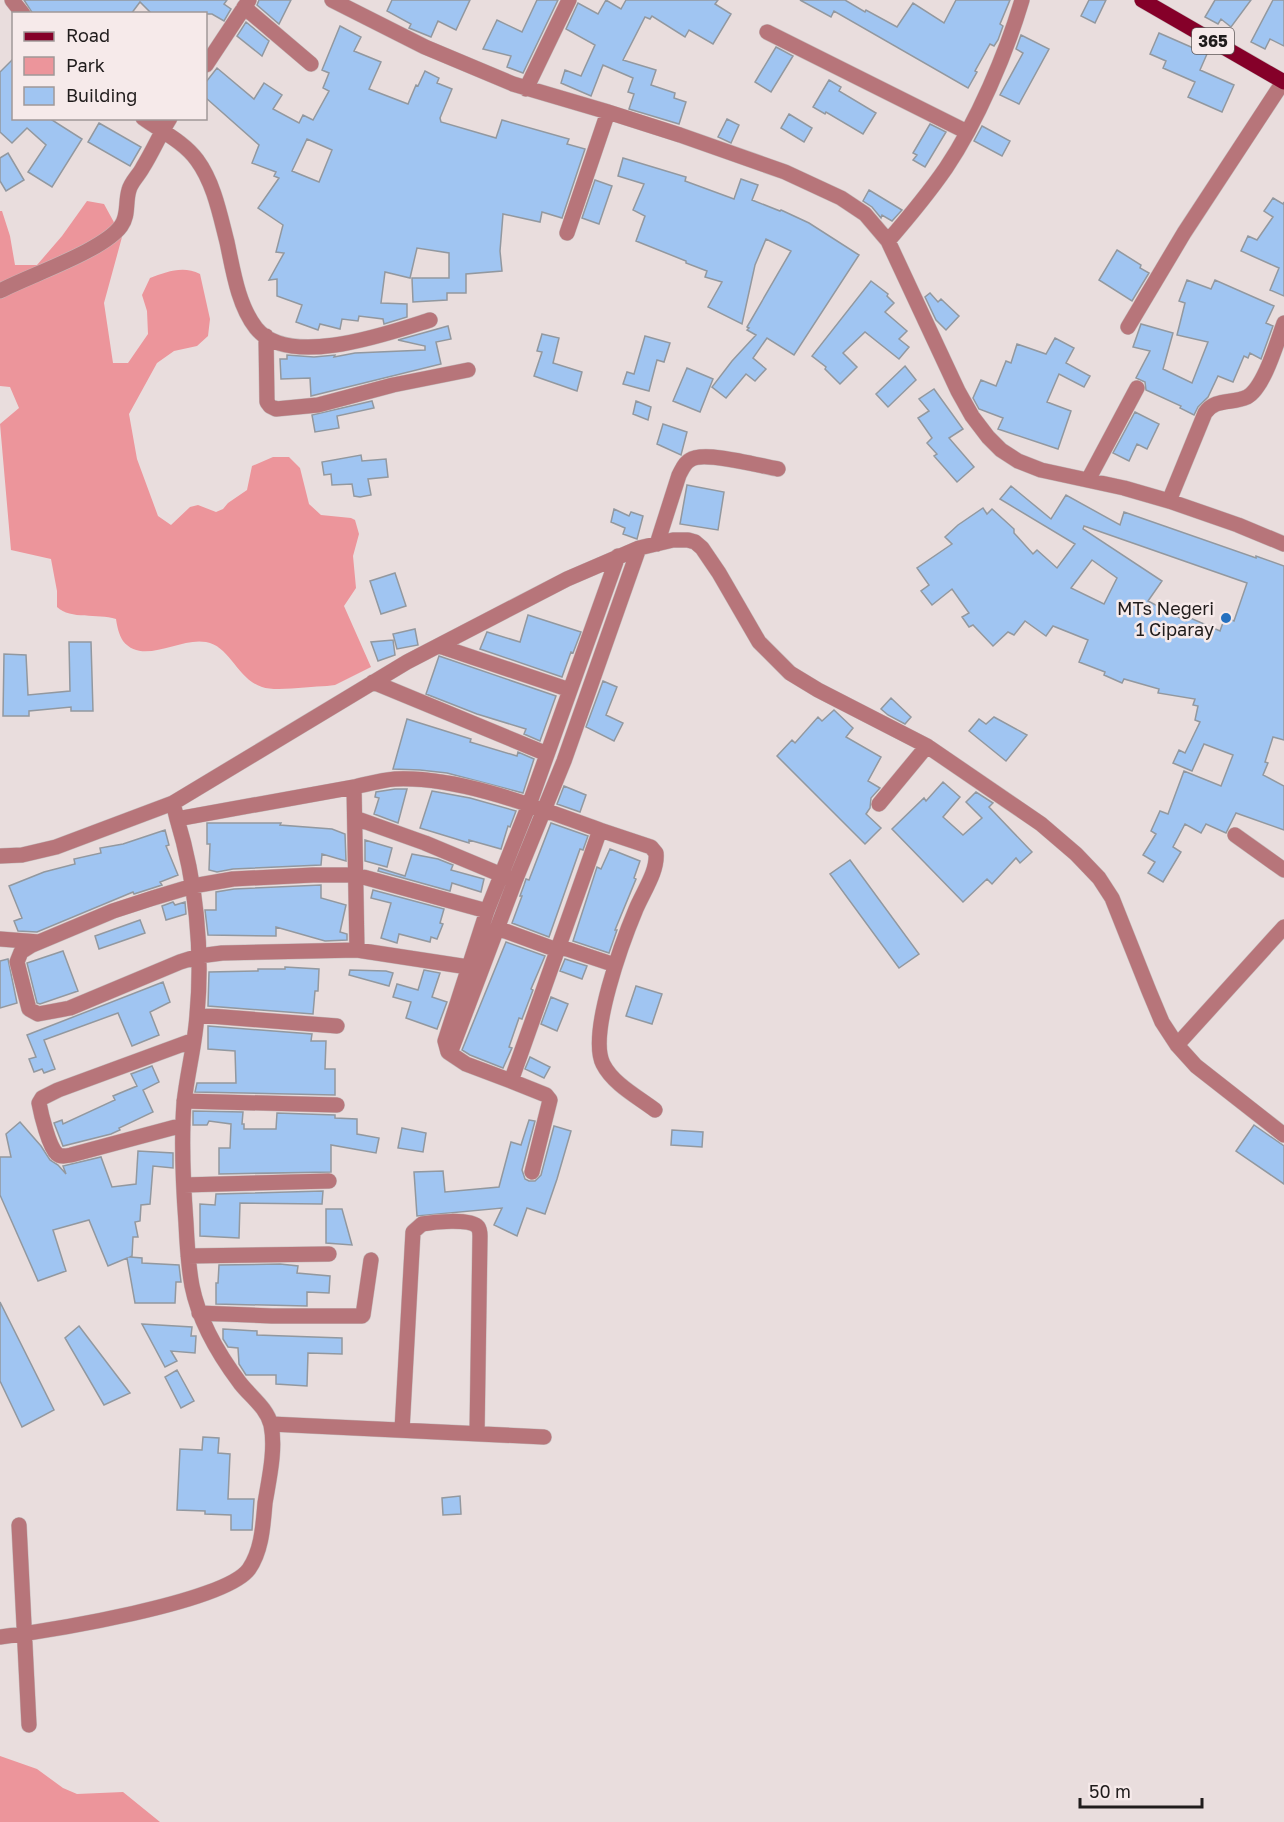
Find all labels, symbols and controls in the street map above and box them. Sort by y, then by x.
legend [12,12,207,120]
text: Road [66,24,110,46]
road number: 365 [1192,28,1234,54]
text: Park [66,54,105,76]
text: Building [66,84,137,106]
place label: MTs Negeri 1 Ciparay [1117,597,1214,640]
marker: MTs Negeri 1 Ciparay [1219,611,1233,625]
scale bar [1080,1771,1202,1809]
text: 50 m [1089,1780,1131,1802]

